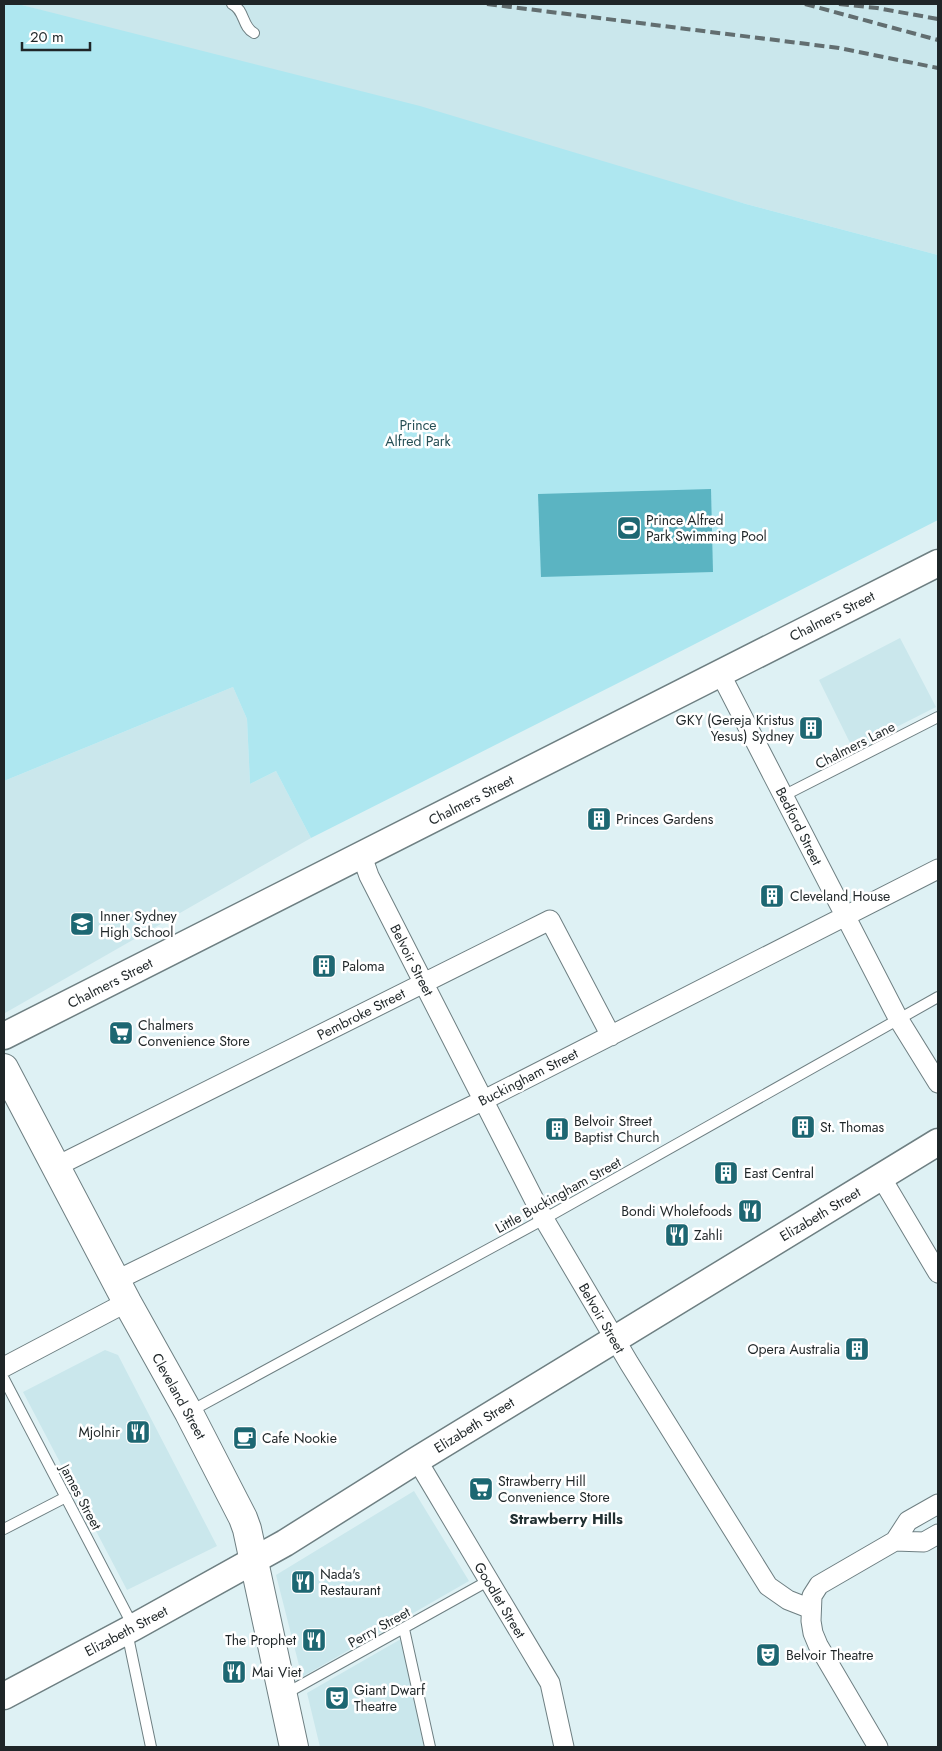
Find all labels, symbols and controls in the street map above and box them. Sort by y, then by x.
scale bar [22,20,90,52]
text: 20 m [30,26,64,48]
park label: Prince Alfred Park [385,415,452,451]
place label: Prince Alfred Park Swimming Pool [646,510,767,546]
sports icon: Prince Alfred Park Swimming Pool [616,515,642,541]
street label: Chalmers Street [786,586,879,646]
place label: GKY (Gereja Kristus Yesus) Sydney [676,710,795,746]
building icon: GKY (Gereja Kristus Yesus) Sydney [798,715,824,741]
street label: Chalmers Lane [812,716,898,774]
street label: Chalmers Street [425,770,518,830]
street label: Bedford Street [771,784,828,869]
building icon: Princes Gardens [586,806,612,832]
place label: Princes Gardens [616,809,714,829]
building icon: Cleveland House [759,883,785,909]
place label: Cleveland House [790,886,890,906]
place label: Inner Sydney High School [100,906,178,942]
school or university icon: Inner Sydney High School [69,911,95,937]
street label: Belvoir Street [385,921,439,1000]
street label: Chalmers Street [64,953,157,1013]
building icon: Paloma [311,953,337,979]
place label: Paloma [342,956,385,976]
street label: Pembroke Street [314,983,409,1045]
place label: Chalmers Convenience Store [138,1015,250,1051]
supermarket icon: Chalmers Convenience Store [108,1020,134,1046]
street label: Buckingham Street [475,1043,582,1111]
place label: Belvoir Street Baptist Church [574,1111,660,1147]
building icon: St. Thomas [790,1114,816,1140]
building icon: Belvoir Street Baptist Church [544,1116,570,1142]
place label: St. Thomas [820,1117,885,1137]
street label: Little Buckingham Street [492,1152,625,1238]
building icon: East Central [713,1160,739,1186]
place label: East Central [744,1163,814,1183]
street label: Elizabeth Street [776,1182,865,1246]
restaurant icon: Bondi Wholefoods [737,1198,763,1224]
place label: Bondi Wholefoods [621,1201,732,1221]
restaurant icon: Zahli [664,1222,690,1248]
place label: Zahli [694,1225,723,1245]
street label: Belvoir Street [574,1279,630,1357]
building icon: Opera Australia [844,1336,870,1362]
place label: Opera Australia [748,1339,840,1359]
street label: Cleveland Street [147,1349,211,1443]
street label: Elizabeth Street [430,1392,519,1458]
restaurant icon: Mjolnir [125,1419,151,1445]
place label: Mjolnir [79,1422,120,1442]
cafe icon: Cafe Nookie [232,1425,258,1451]
place label: Cafe Nookie [262,1428,337,1448]
street label: James Street [54,1459,107,1534]
place label: Strawberry Hill Convenience Store [498,1471,610,1507]
supermarket icon: Strawberry Hill Convenience Store [468,1476,494,1502]
district label: Strawberry Hills [509,1508,623,1530]
street label: Goodlet Street [469,1558,531,1642]
place label: Nada's Restaurant [320,1564,381,1600]
restaurant icon: Nada's Restaurant [290,1569,316,1595]
street label: Elizabeth Street [81,1600,172,1661]
street label: Perry Street [344,1601,414,1652]
restaurant icon: The Prophet [301,1627,327,1653]
place label: The Prophet [225,1630,297,1650]
theatre icon: Belvoir Theatre [755,1642,781,1668]
place label: Belvoir Theatre [786,1645,873,1665]
restaurant icon: Mai Viet [221,1659,247,1685]
place label: Mai Viet [252,1662,302,1682]
place label: Giant Dwarf Theatre [354,1680,426,1716]
theatre icon: Giant Dwarf Theatre [324,1685,350,1711]

